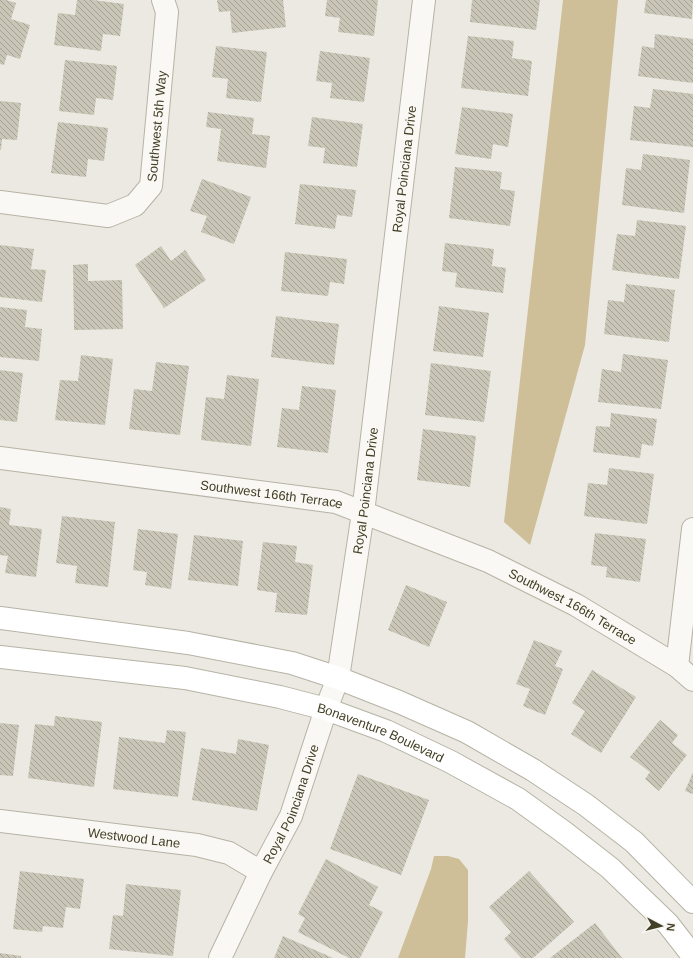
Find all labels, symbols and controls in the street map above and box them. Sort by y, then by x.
street label: Southwest 5th Way [144,69,170,182]
street label: Royal Poinciana Drive [389,105,419,233]
street label: Royal Poinciana Drive [350,426,381,555]
street label: Southwest 166th Terrace [199,477,345,512]
street label: Southwest 166th Terrace [506,566,639,648]
street label: Bonaventure Boulevard [316,700,446,766]
street label: Royal Poinciana Drive [260,742,322,866]
street label: Westwood Lane [87,825,181,851]
north arrow [641,906,681,946]
text: N [664,923,677,932]

